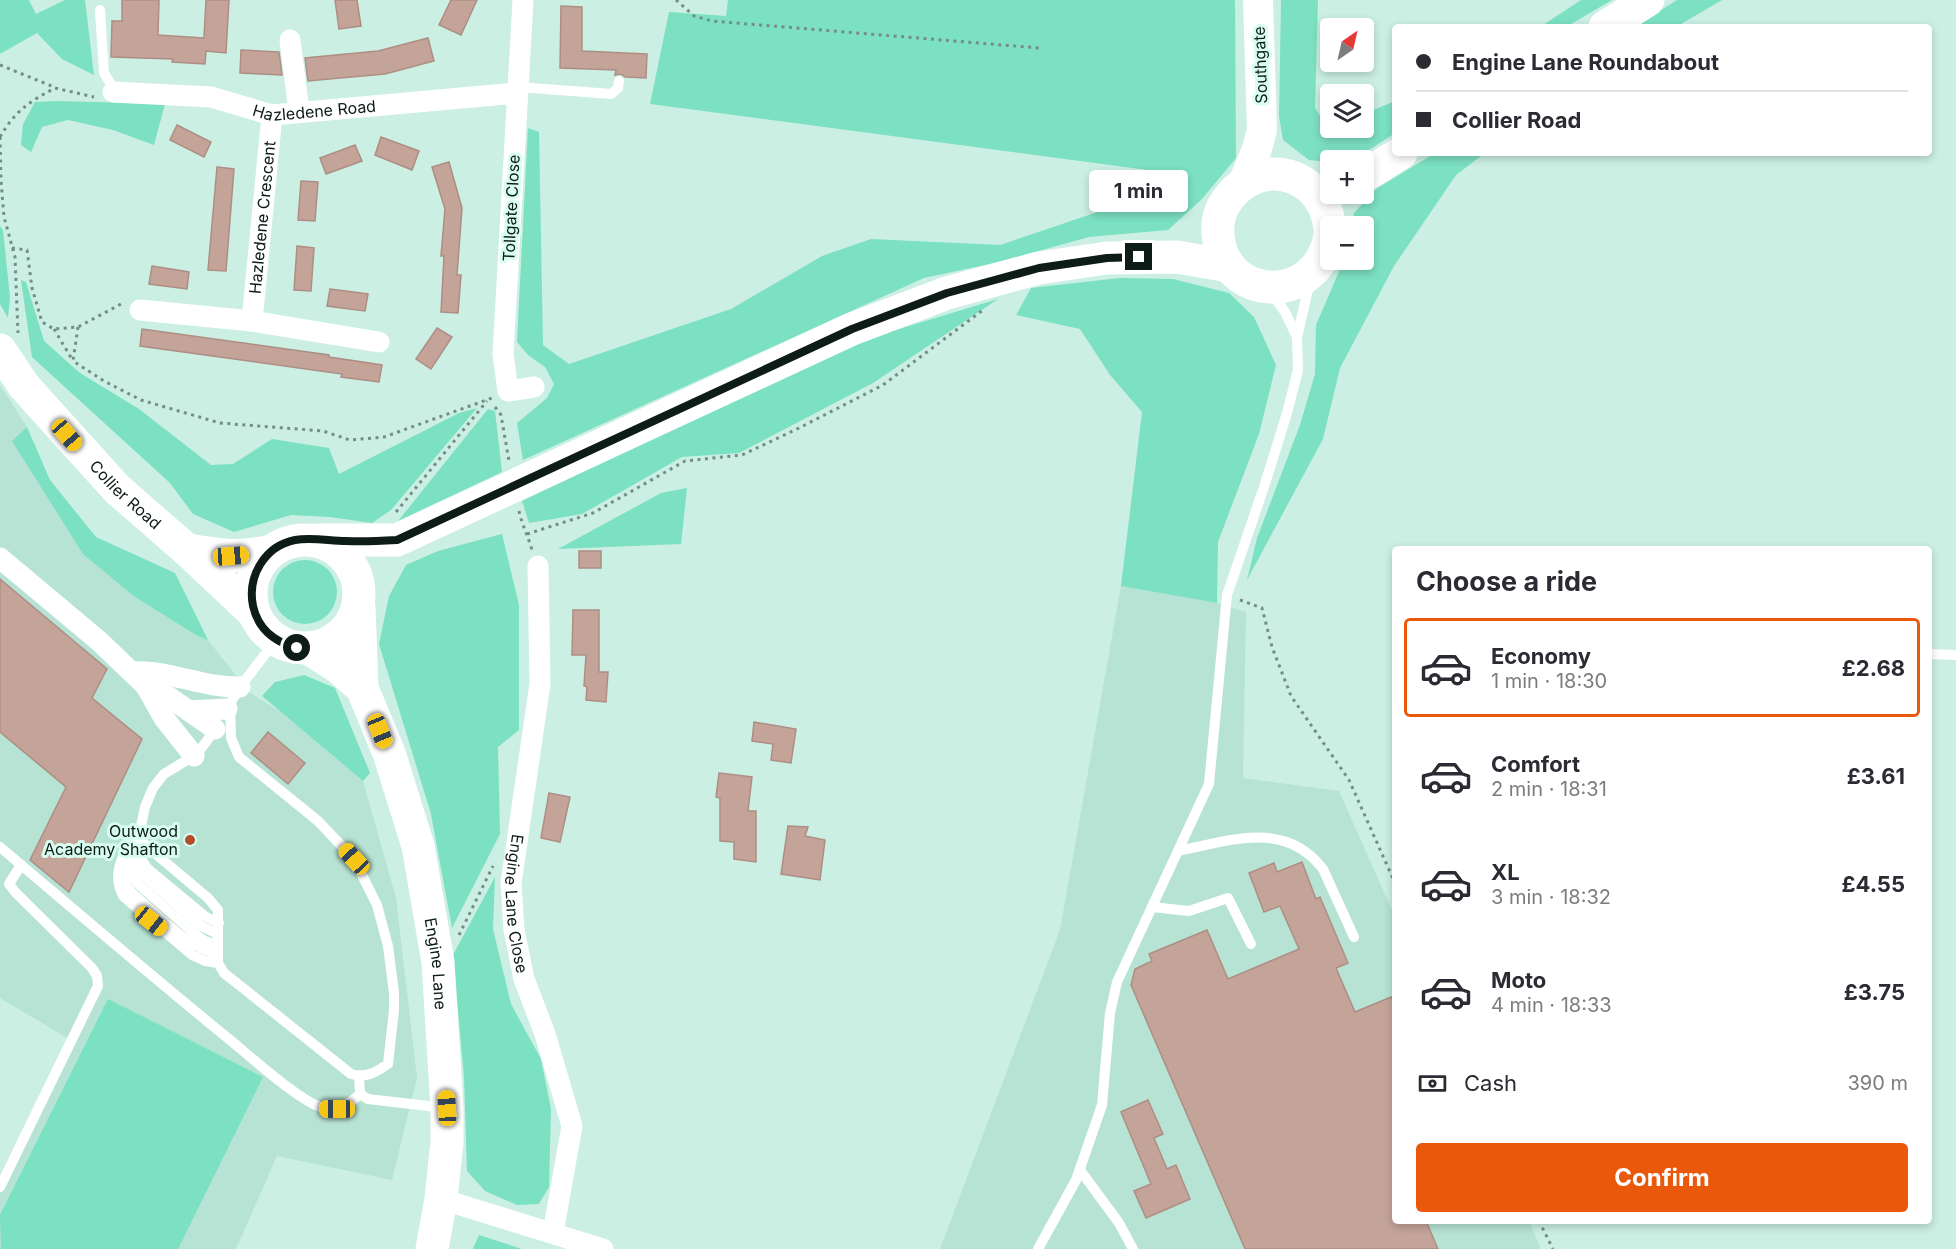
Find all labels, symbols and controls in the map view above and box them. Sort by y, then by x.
north arrow [1320,18,1374,72]
map controls [1320,18,1374,270]
street label: Southgate [1249,26,1271,104]
text: Engine Lane Roundabout [1452,49,1719,75]
button: layers [1320,84,1374,138]
street label: Hazledene Road [250,96,377,125]
text: Collier Road [1452,107,1581,133]
street label: Hazledene Crescent [245,140,279,295]
button: + [1320,150,1374,204]
street label: Tollgate Close [498,154,524,262]
callout: 1 min [1090,170,1188,212]
text: 1 min [1114,179,1163,203]
button: − [1320,216,1374,270]
route end [1125,243,1152,270]
car [48,416,86,454]
street label: Collier Road [86,456,166,533]
car [212,546,250,566]
text: Choose a ride [1416,565,1597,598]
route start [283,634,310,661]
icon: car [1419,641,1473,695]
text: Economy [1491,643,1591,669]
text: £2.68 [1842,655,1905,681]
text: 1 min · 18:30 [1491,669,1607,693]
car [365,711,395,751]
icon: car [1419,749,1473,803]
text: Comfort [1491,751,1580,777]
text: £3.61 [1847,763,1905,789]
text: 2 min · 18:31 [1491,777,1607,801]
place label: Outwood Academy Shafton [44,821,178,859]
marker: Outwood Academy Shafton [183,833,197,847]
street label: Engine Lane Close [501,833,533,975]
car [335,840,373,878]
icon: car [1419,857,1473,911]
text: XL [1491,859,1520,885]
text: £4.55 [1841,871,1905,897]
text: 3 min · 18:32 [1491,885,1611,909]
car [131,903,171,939]
street label: Engine Lane [420,916,451,1010]
icon: car [1419,965,1473,1019]
text: Moto [1491,967,1546,993]
text: £3.75 [1844,979,1905,1005]
text: 4 min · 18:33 [1491,993,1612,1017]
icon: cash [1416,1067,1449,1100]
text: Cash [1464,1070,1517,1096]
text: 390 m [1847,1071,1908,1095]
car [437,1090,457,1126]
car [319,1100,355,1118]
button: Confirm [1416,1143,1908,1212]

